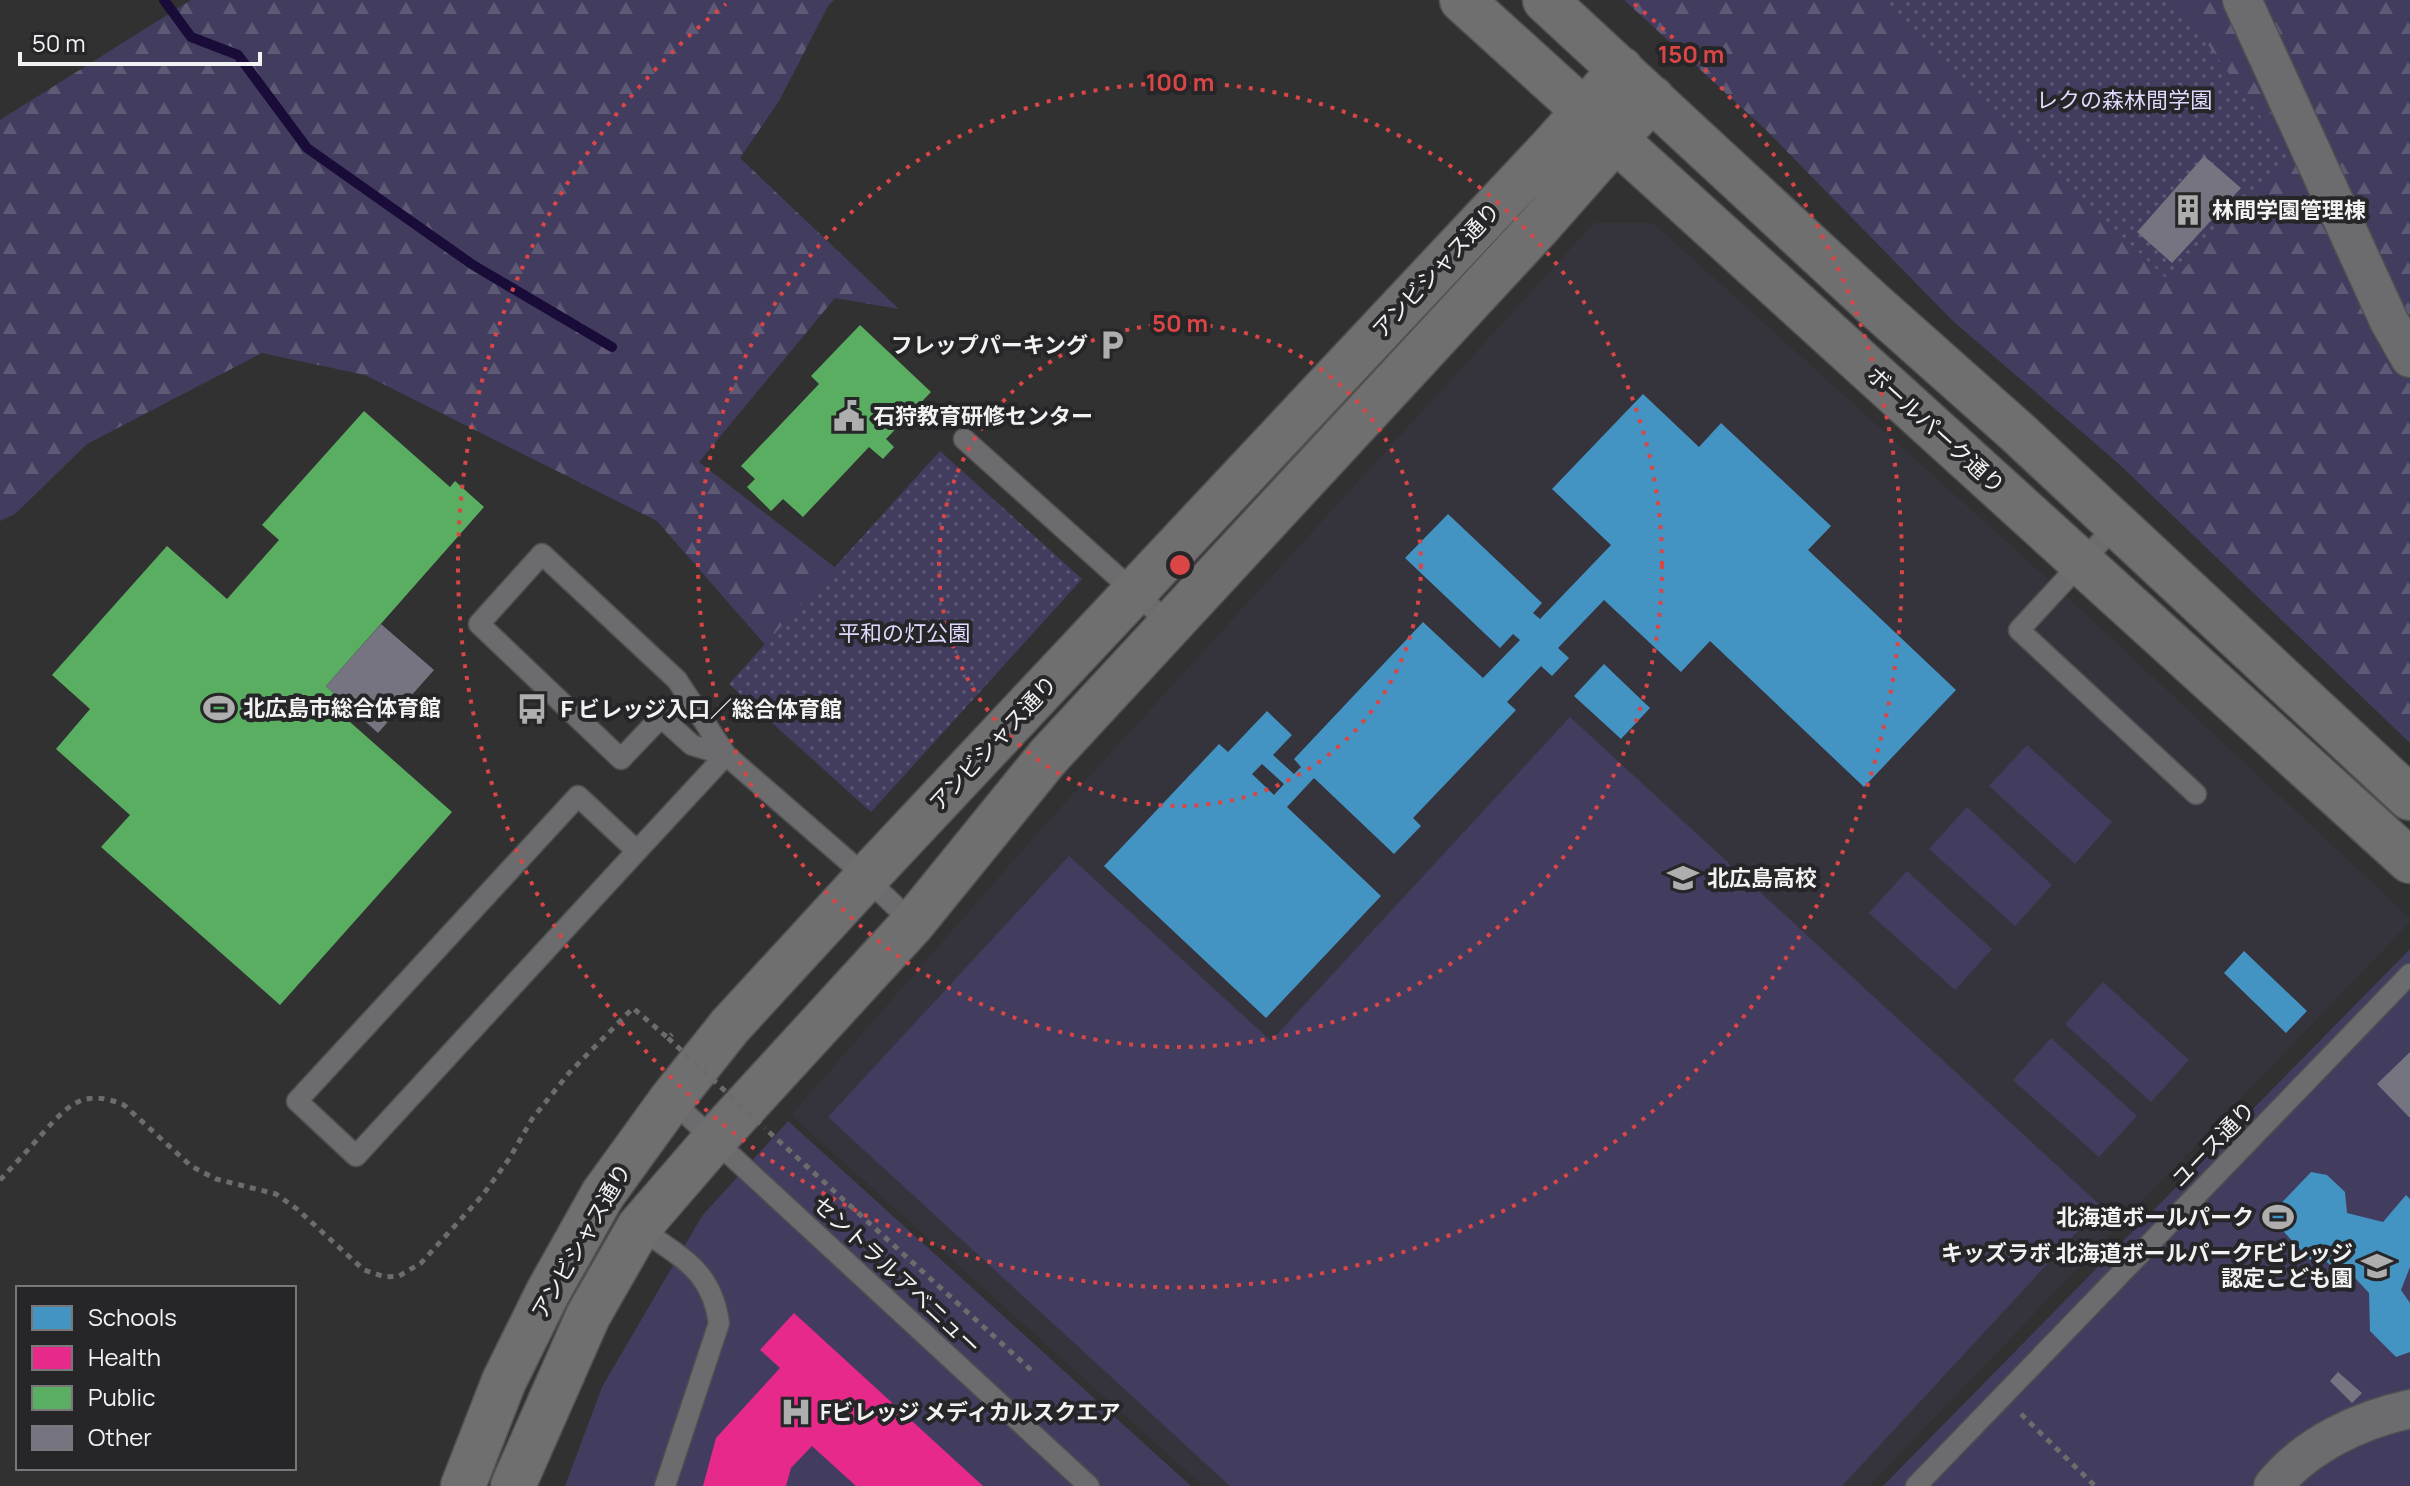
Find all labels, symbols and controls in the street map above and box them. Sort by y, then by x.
scale bar [20,16,260,66]
text: 50 m [32,26,86,59]
text: 150 m [1658,37,1724,70]
text: 100 m [1146,65,1214,98]
park label: レクの森林間学園 [2036,85,2212,115]
building icon: 林間学園管理棟 [2171,193,2205,227]
place label: 林間学園管理棟 [2212,195,2366,225]
street label: アンビシャス通り [1365,196,1507,344]
text: 50 m [1152,306,1208,339]
parking icon: フレップパーキング [1095,328,1129,362]
place label: フレップパーキング [891,330,1088,360]
street label: ボールパーク通り [1861,360,2011,500]
public building icon: 石狩教育研修センター [832,399,866,433]
place label: 石狩教育研修センター [873,401,1093,431]
centre of rings [1166,551,1194,579]
park label: 平和の灯公園 [838,618,970,648]
street label: アンビシャス通り [922,669,1064,817]
sports icon: 北広島市総合体育館 [202,691,236,725]
bus stop icon: Ｆビレッジ入口／総合体育館 [515,692,549,726]
place label: 北広島市総合体育館 [243,693,441,723]
place label: Ｆビレッジ入口／総合体育館 [556,694,842,724]
school or university icon: 北広島高校 [1666,861,1700,895]
place label: 北広島高校 [1707,863,1817,893]
street label: ユース通り [2164,1094,2262,1194]
street label: アンビシャス通り [524,1158,638,1324]
street label: セントラルアベニュー [806,1189,988,1361]
sports icon: 北海道ボールパーク [2261,1200,2295,1234]
place label: 北海道ボールパーク [2056,1202,2254,1232]
place label: キッズラボ 北海道ボールパークFビレッジ 認定こども園 [1941,1238,2353,1293]
school or university icon: キッズラボ 北海道ボールパークFビレッジ 認定こども園 [2360,1249,2394,1283]
legend [16,1286,296,1470]
text: Schools [88,1300,177,1333]
text: Health [88,1340,161,1373]
text: Public [88,1380,155,1413]
hospital icon: Fビレッジ メディカルスクエア [779,1395,813,1429]
place label: Fビレッジ メディカルスクエア [820,1397,1120,1427]
text: Other [88,1420,152,1453]

